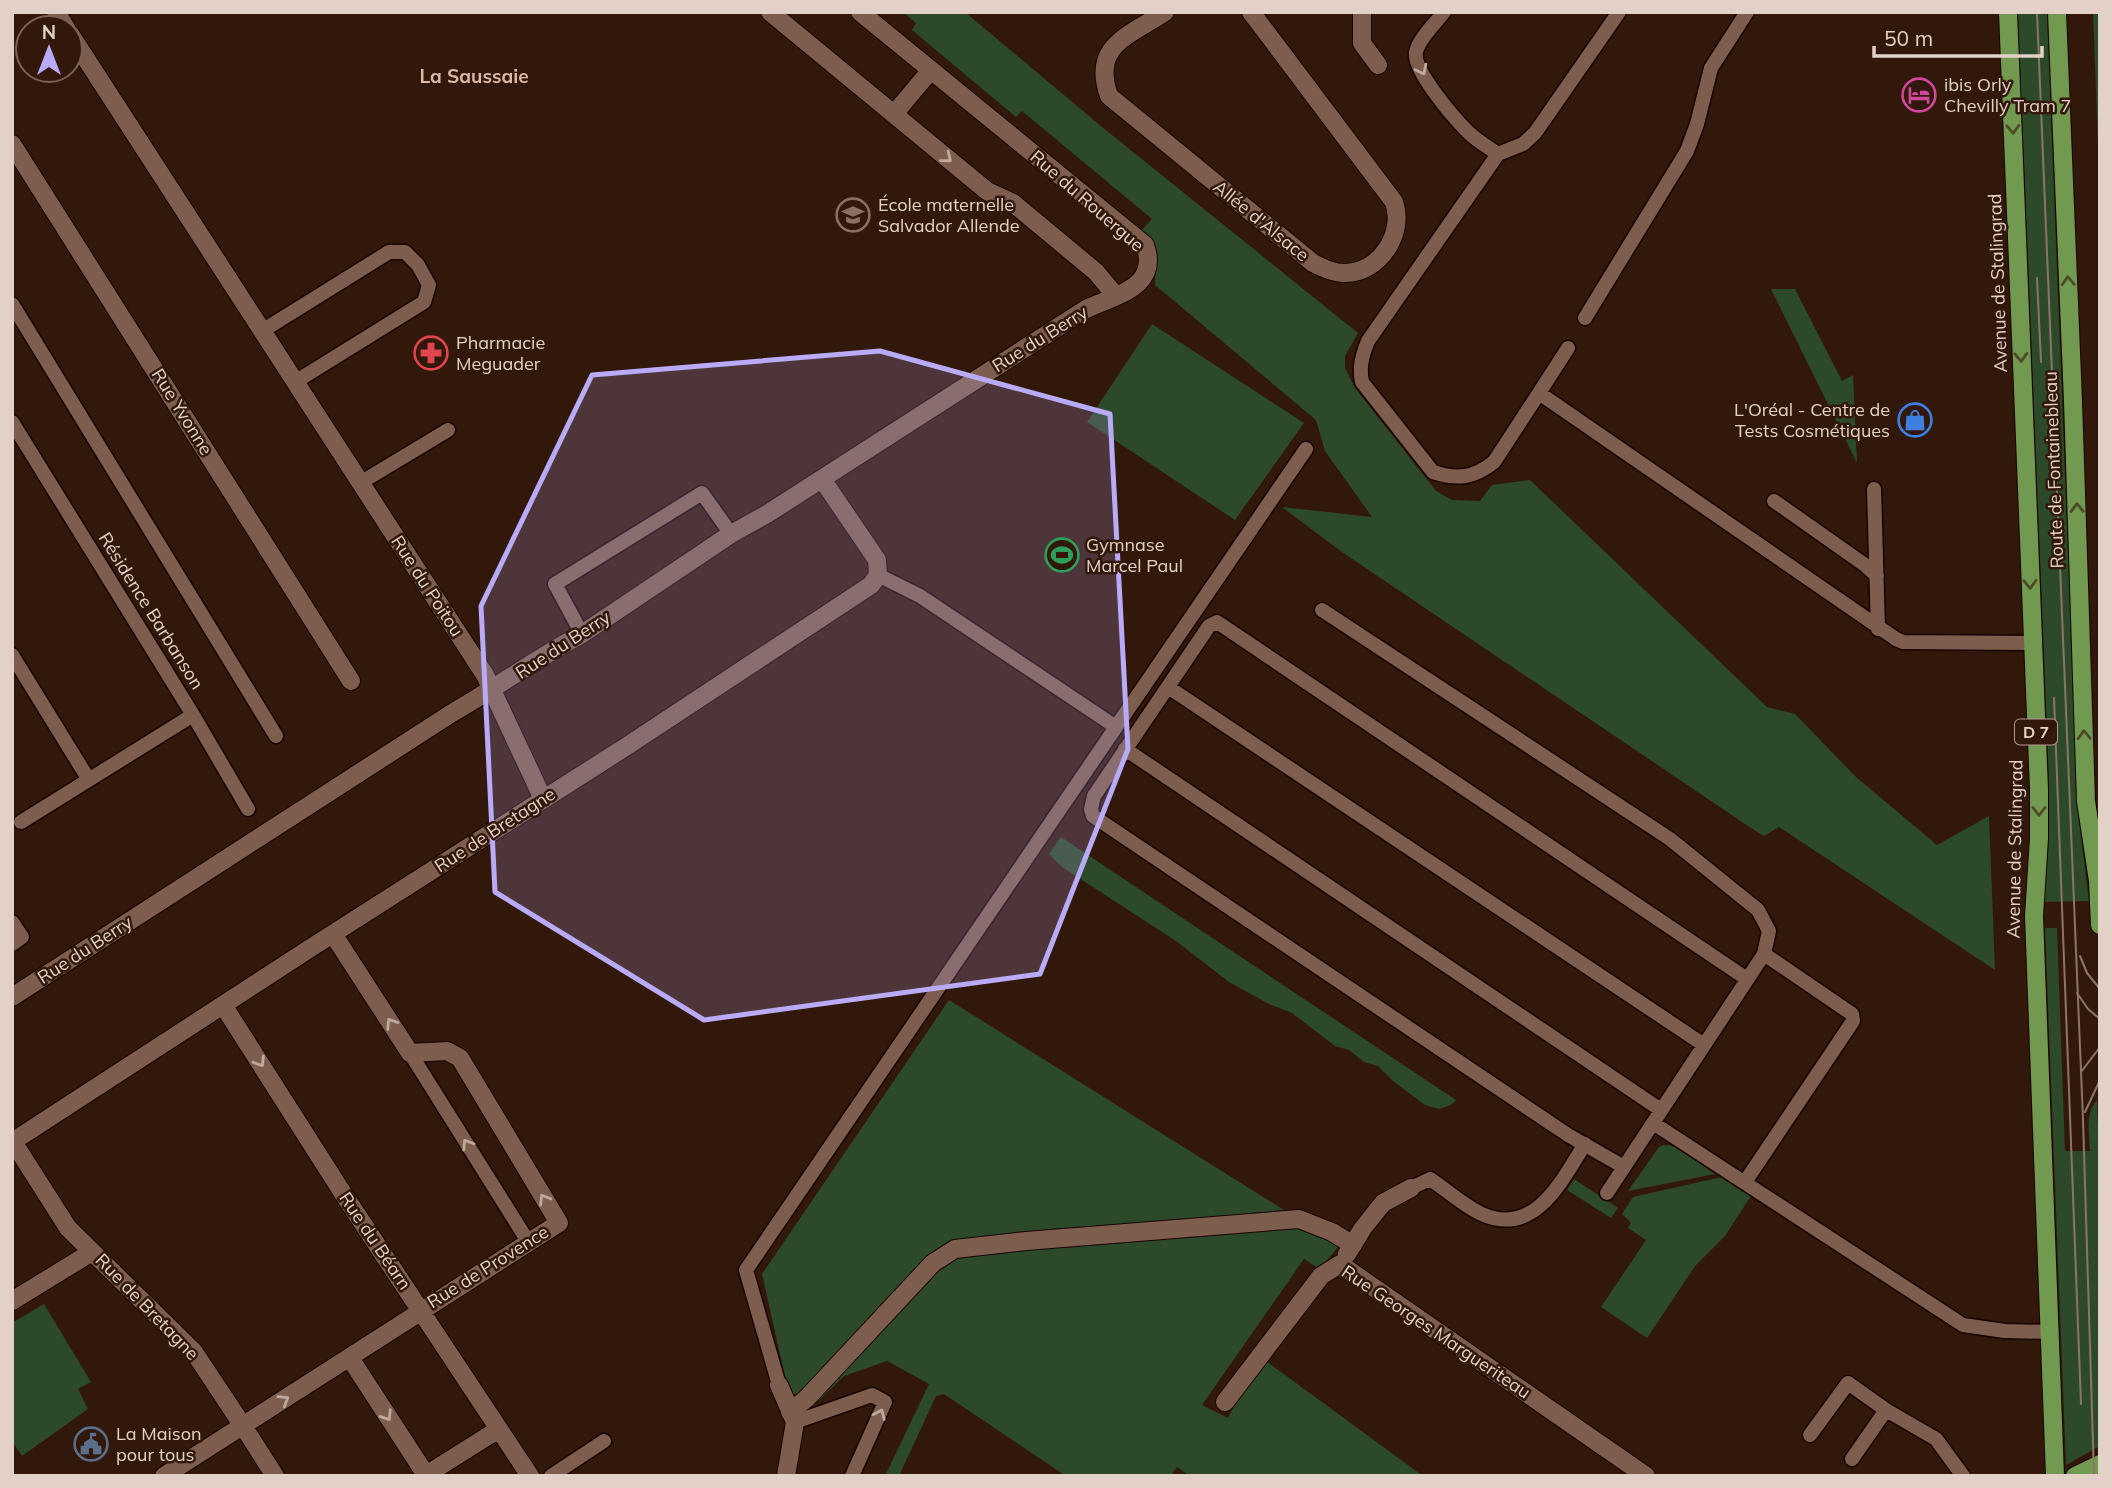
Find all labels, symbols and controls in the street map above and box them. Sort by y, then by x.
north arrow [14,14,84,84]
scale bar [1874,14,2042,58]
text: N [42,20,56,44]
text: 50 m [1884,25,1933,51]
one-way arrow [1413,63,1427,75]
district label: La Saussaie [419,64,529,88]
place label: ibis Orly Chevilly Tram 7 [1944,73,2071,117]
hotel icon: ibis Orly Chevilly Tram 7 [1900,76,1938,114]
one-way arrow [2005,124,2020,135]
street label: Rue du Rouergue [1026,145,1149,256]
one-way arrow [939,149,951,162]
street label: Allée d'Alsace [1209,175,1314,266]
place label: École maternelle Salvador Allende [878,193,1020,237]
street label: Avenue de Stalingrad [1983,193,2012,373]
school or university icon: École maternelle Salvador Allende [834,196,872,234]
one-way arrow [2061,275,2076,286]
street label: Rue du Berry [988,300,1092,377]
place label: Pharmacie Meguader [456,331,545,375]
pharmacy icon: Pharmacie Meguader [412,334,450,372]
one-way arrow [2014,352,2029,363]
street label: Rue Yvonne [147,364,218,459]
street label: Route de Fontainebleau [2039,371,2068,569]
place label: L'Oréal - Centre de Tests Cosmétiques [1734,398,1890,442]
shop icon: L'Oréal - Centre de Tests Cosmétiques [1896,401,1934,439]
one-way arrow [2069,502,2085,513]
street label: Résidence Barbanson [94,528,209,694]
street label: Rue du Poitou [386,531,469,641]
place label: Gymnase Marcel Paul [1086,533,1183,577]
sports icon: Gymnase Marcel Paul [1043,536,1081,574]
one-way arrow [2023,579,2038,590]
street label: Rue du Berry [511,605,615,684]
road number: D 7 [2015,720,2057,744]
one-way arrow [2077,730,2092,741]
street label: Avenue de Stalingrad [2001,759,2028,939]
street label: Rue de Bretagne [430,782,559,877]
one-way arrow [2031,807,2047,817]
street label: Rue du Berry [33,910,137,989]
one-way arrow [386,1018,399,1031]
one-way arrow [252,1054,264,1067]
one-way arrow [462,1138,475,1151]
street label: Rue du Béarn [334,1187,417,1294]
one-way arrow [540,1193,553,1206]
street label: Rue de Provence [423,1220,553,1313]
street label: Rue de Bretagne [91,1249,204,1365]
street label: Rue Georges Margueriteau [1337,1260,1535,1403]
one-way arrow [276,1396,289,1409]
one-way arrow [379,1408,392,1421]
one-way arrow [872,1408,886,1421]
place label: La Maison pour tous [116,1422,202,1466]
public building icon: La Maison pour tous [72,1425,110,1463]

